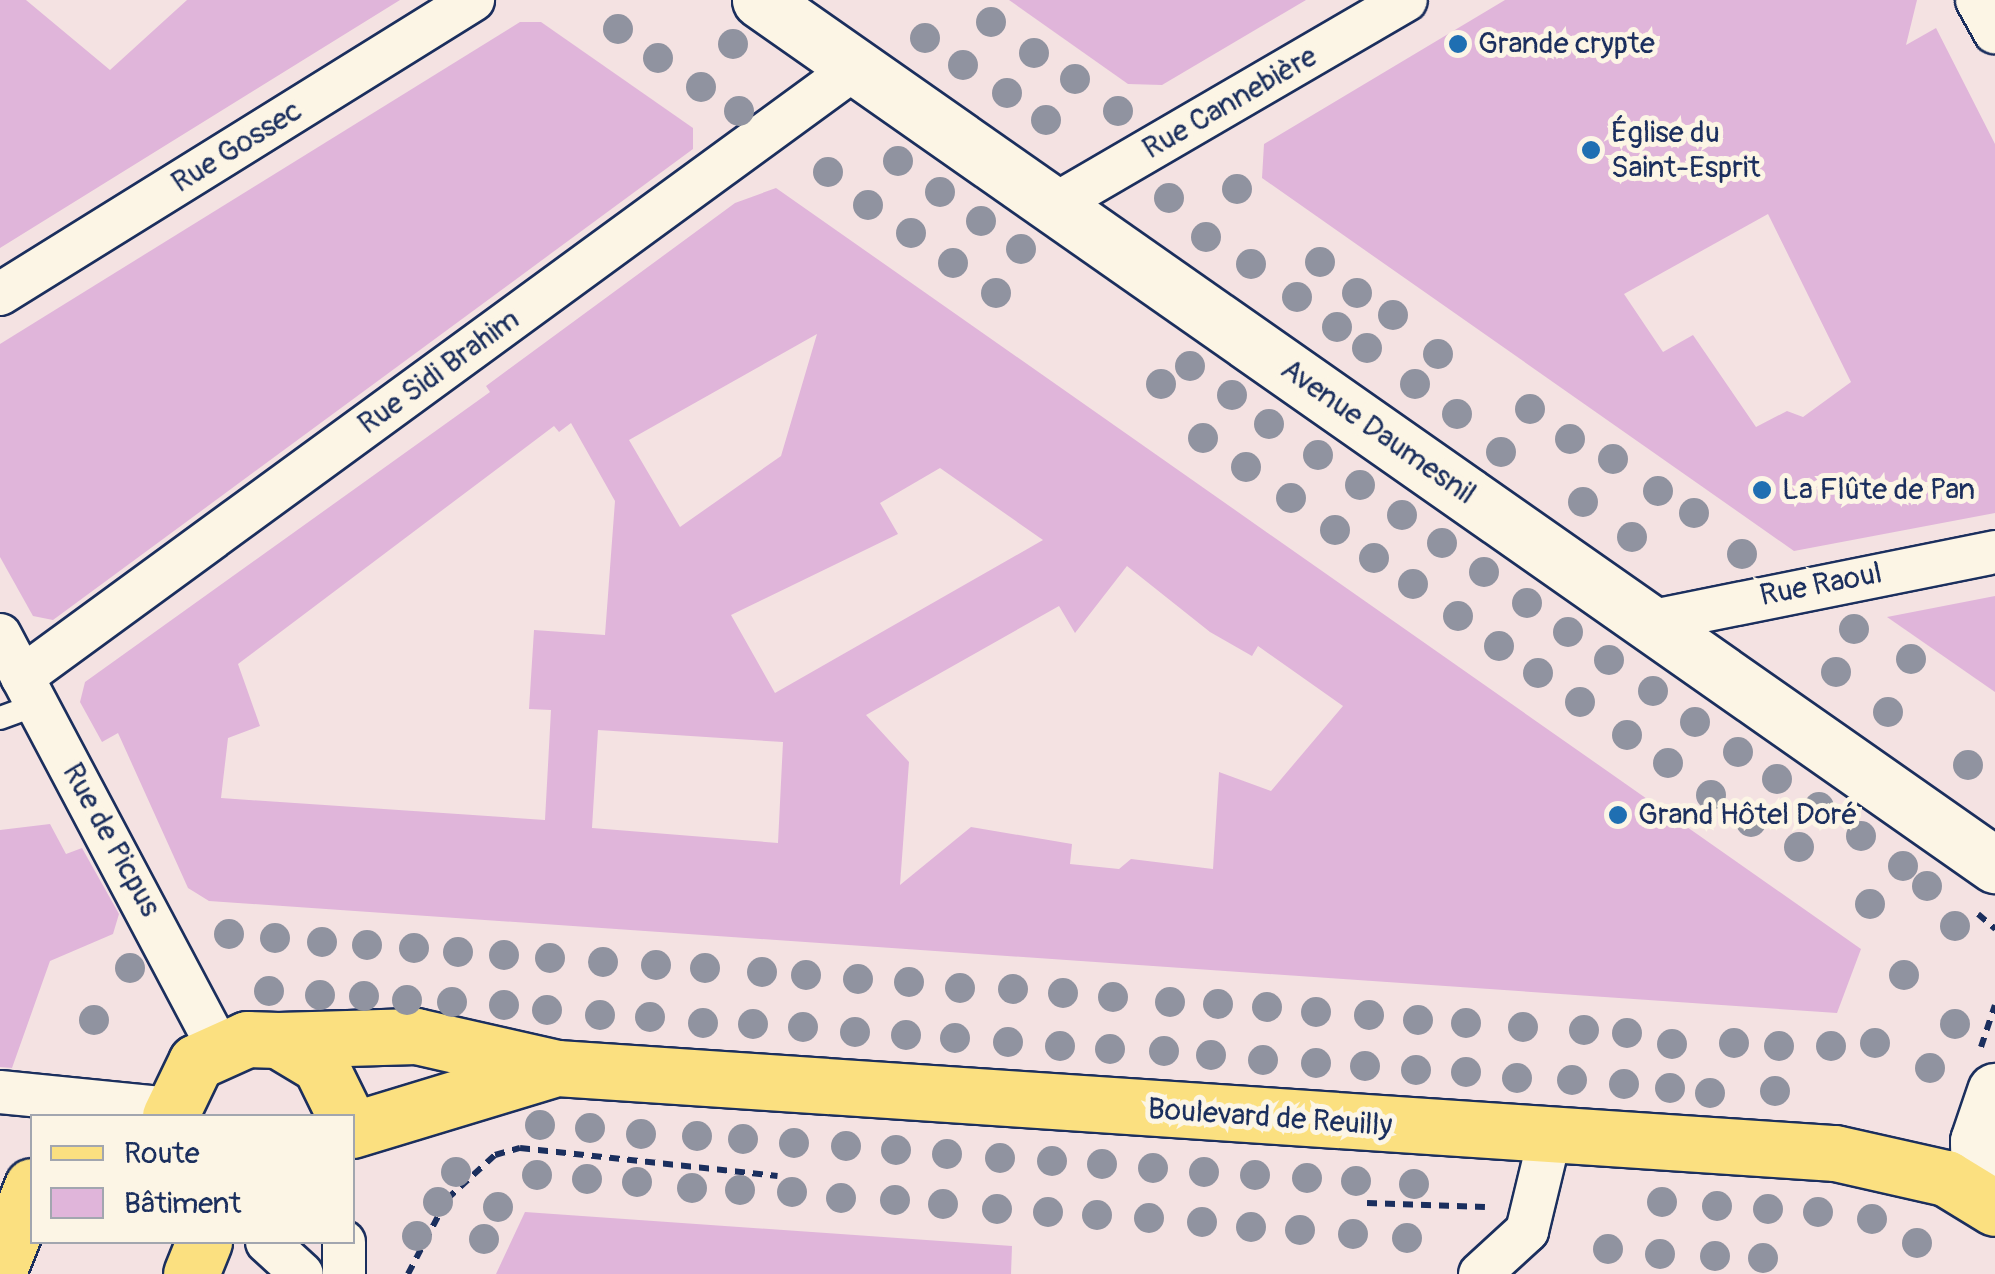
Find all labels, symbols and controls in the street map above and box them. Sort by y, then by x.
place label: Grande crypte [1478,26,1655,62]
marker: Grande crypte [1447,33,1469,55]
street label: Rue Cannebière [1137,39,1323,167]
street label: Rue Gossec [165,93,309,201]
place label: Église du Saint-Esprit [1611,115,1760,186]
marker: Église du Saint-Esprit [1580,139,1602,161]
street label: Rue Sidi Brahim [351,301,527,443]
street label: Avenue Daumesnil [1274,351,1482,513]
place label: La Flûte de Pan [1782,472,1975,508]
marker: La Flûte de Pan [1751,479,1773,501]
street label: Rue Raoul [1757,556,1885,614]
street label: Rue de Picpus [54,757,168,923]
place label: Grand Hôtel Doré [1638,797,1857,833]
marker: Grand Hôtel Doré [1607,804,1629,826]
street label: Boulevard de Reuilly [1147,1092,1393,1144]
legend [30,1114,355,1244]
text: Route [124,1135,199,1172]
text: Bâtiment [124,1185,241,1222]

